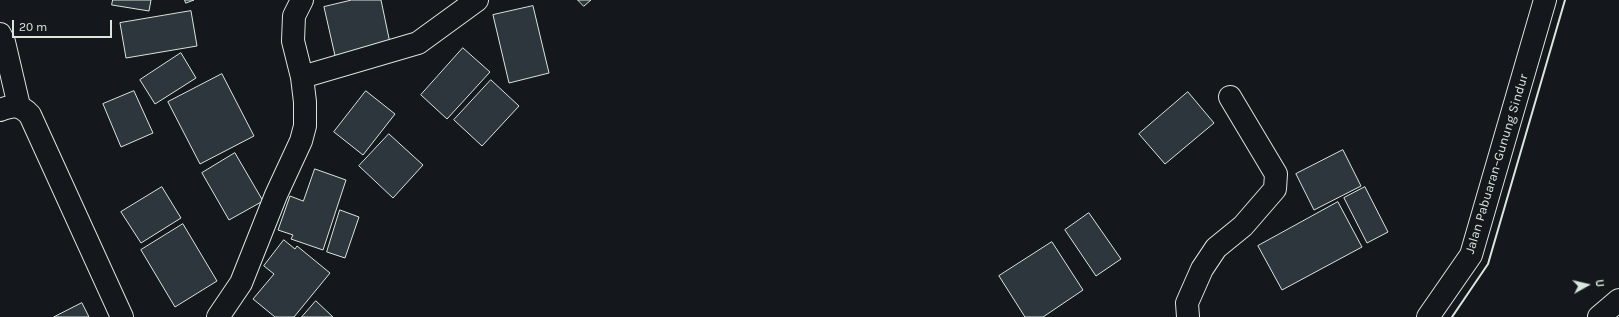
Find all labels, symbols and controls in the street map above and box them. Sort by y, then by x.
scale bar [14,12,114,38]
text: 20 m [19,20,47,34]
street label: Jalan Pabuaran–Gunung Sindur [1462,72,1532,256]
north arrow [1567,265,1607,305]
text: U [1592,279,1606,288]

